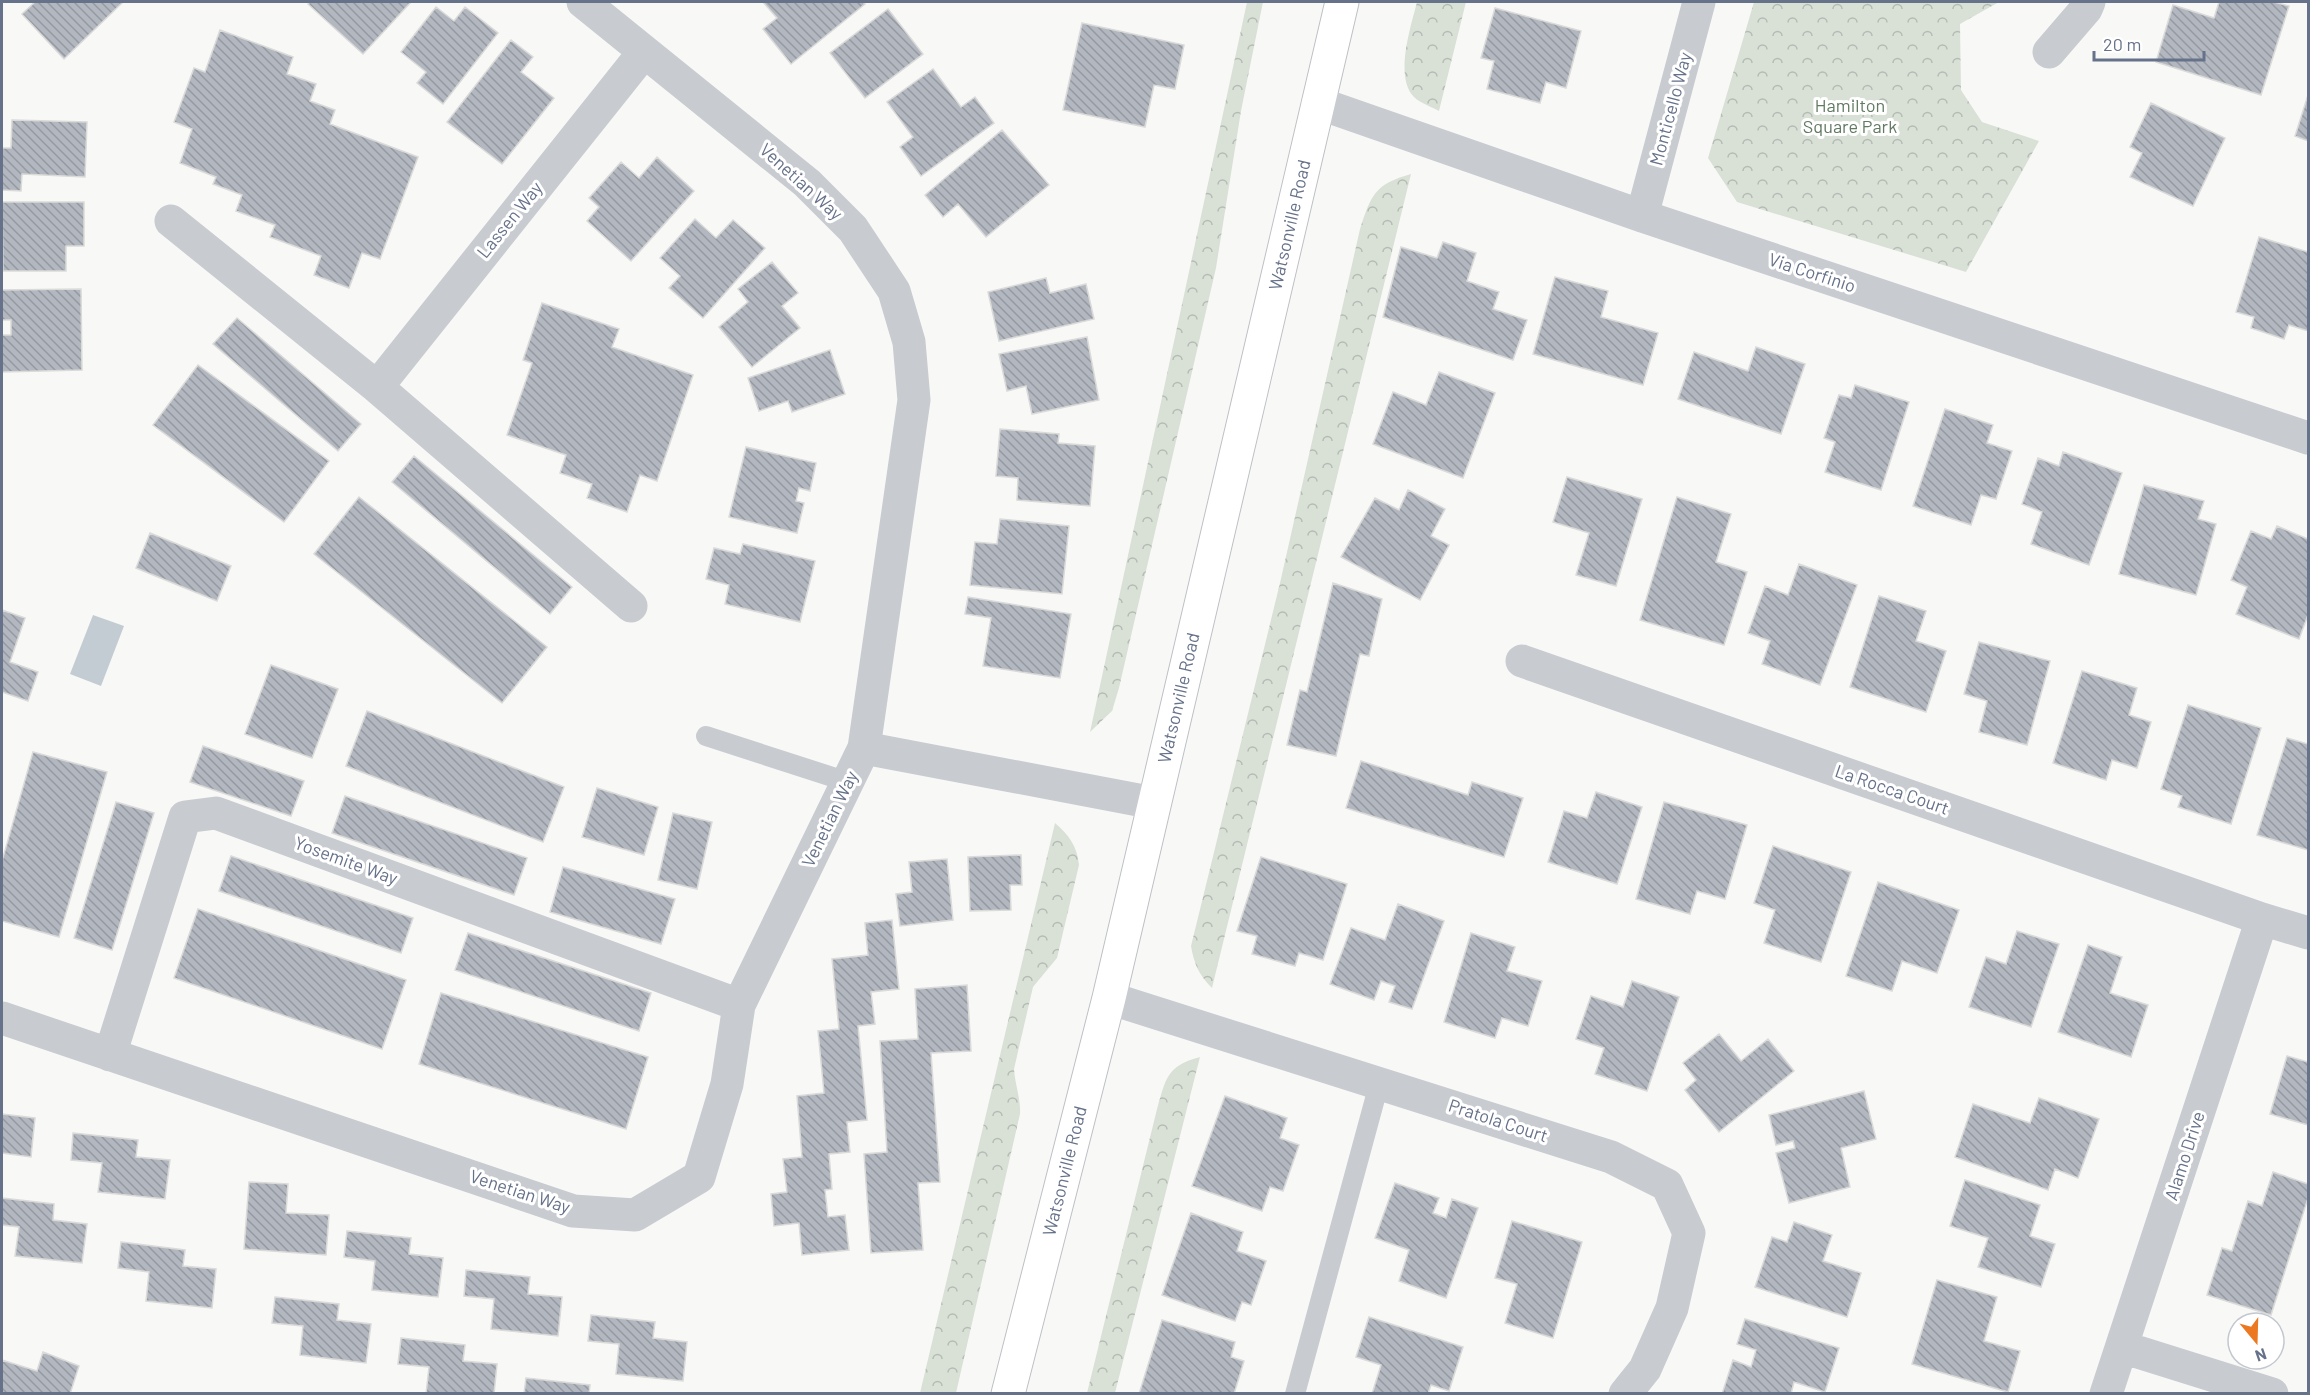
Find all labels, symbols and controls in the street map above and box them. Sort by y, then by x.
scale bar [2094,24,2204,62]
text: 20 m [2103,33,2141,55]
street label: Monticello Way [1644,50,1696,168]
park label: Hamilton Square Park [1803,94,1897,137]
street label: Venetian Way [756,138,848,224]
street label: Watsonville Road [1263,157,1315,292]
street label: Lassen Way [472,177,547,262]
street label: Via Corfinio [1766,248,1859,296]
street label: Watsonville Road [1152,630,1204,765]
street label: La Rocca Court [1832,759,1952,819]
street label: Venetian Way [796,767,862,870]
street label: Yosemite Way [292,831,401,889]
street label: Pratola Court [1446,1094,1551,1146]
street label: Watsonville Road [1037,1104,1091,1238]
street label: Alamo Drive [2159,1108,2209,1203]
street label: Venetian Way [467,1164,573,1218]
north arrow [2226,1311,2286,1371]
text: N [2253,1345,2269,1366]

